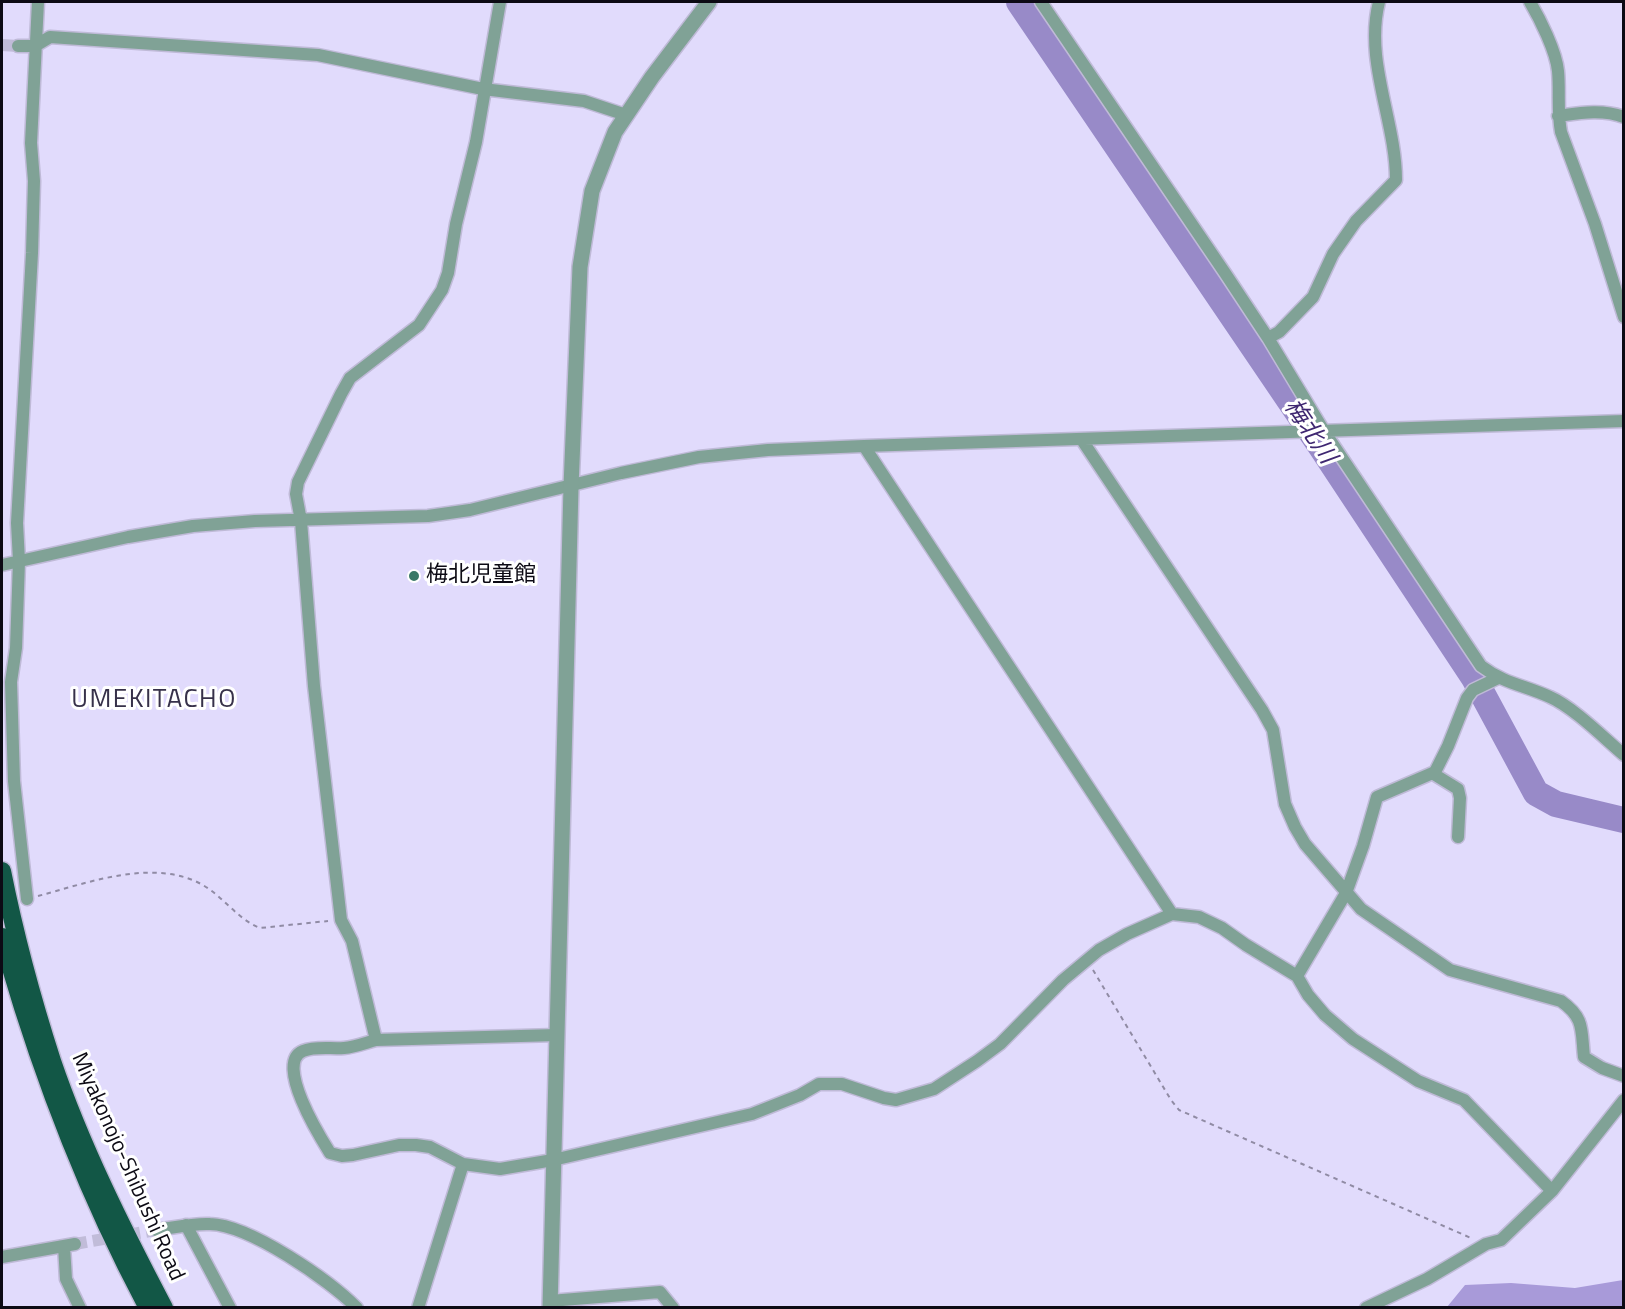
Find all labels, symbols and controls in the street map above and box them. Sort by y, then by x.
water label: 梅北川 [1277,394,1341,470]
place label: 梅北児童館 [426,563,536,589]
marker: 梅北児童館 [407,569,421,583]
district label: UMEKITACHO [71,685,237,717]
street label: Miyakonojo-Shibushi Road [65,1049,189,1285]

